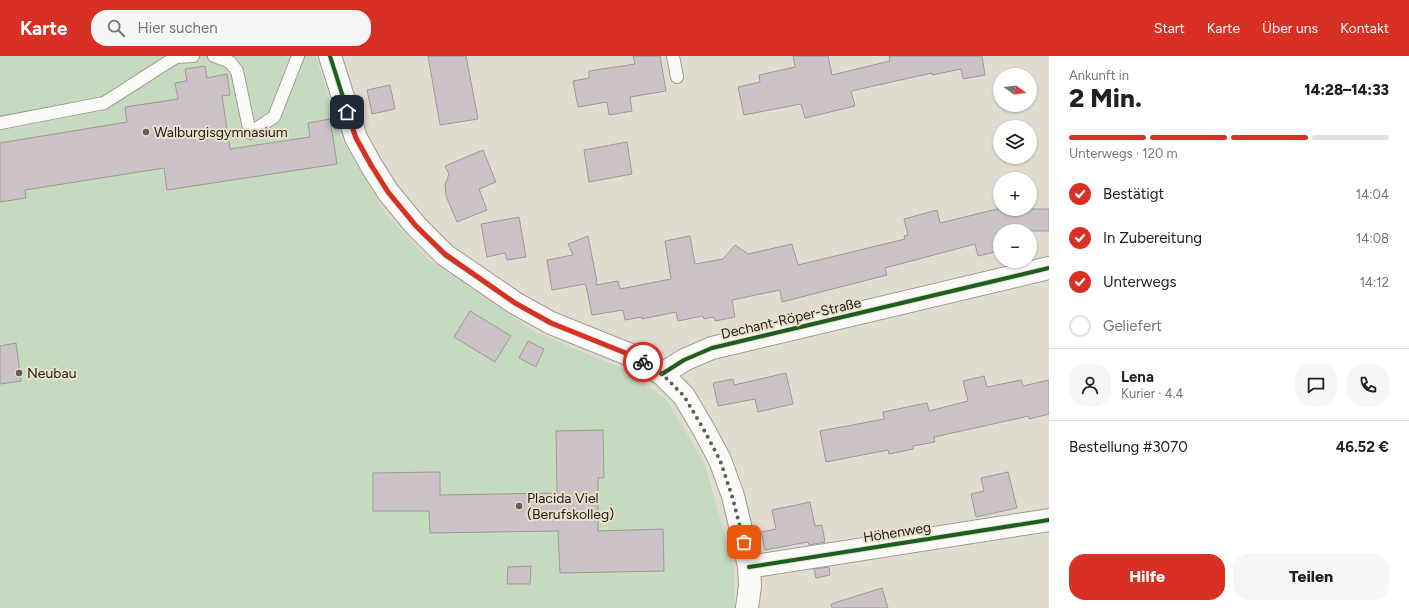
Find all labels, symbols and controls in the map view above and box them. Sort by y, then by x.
search box [91,10,371,46]
text: Karte [20,17,67,40]
icon: search [105,17,127,39]
text: Hier suchen [137,19,218,37]
text: Start [1154,20,1185,37]
text: Karte [1207,20,1240,37]
text: Über uns [1262,20,1318,37]
text: Kontakt [1340,20,1389,37]
north arrow [993,68,1037,112]
map controls [993,68,1037,268]
text: Ankunft in [1069,68,1129,83]
text: 14:28–14:33 [1304,81,1389,99]
text: 2 Min. [1069,82,1142,114]
pin [330,95,364,129]
icon: home [336,101,358,123]
button: layers [993,120,1037,164]
place label: Walburgisgymnasium [154,124,288,141]
marker: Walburgisgymnasium [141,127,151,137]
text: Unterwegs · 120 m [1069,146,1178,161]
button: + [993,172,1037,216]
icon: check [1069,183,1091,205]
text: Bestätigt [1103,185,1164,203]
text: 14:04 [1356,187,1389,202]
button: − [993,224,1037,268]
icon: check [1069,227,1091,249]
text: In Zubereitung [1103,229,1202,247]
text: 14:08 [1356,231,1389,246]
icon: check [1069,271,1091,293]
text: Unterwegs [1103,273,1176,291]
text: 14:12 [1360,275,1389,290]
street label: Dechant-Röper-Straße [719,294,863,343]
text: Geliefert [1103,317,1162,335]
courier [623,342,663,382]
icon: bike [632,351,654,373]
button: person [1069,364,1111,406]
button: chat [1295,364,1337,406]
button: phone [1347,364,1389,406]
place label: Neubau [27,365,76,382]
marker: Neubau [14,368,24,378]
text: Lena [1121,368,1154,386]
text: Kurier · 4.4 [1121,386,1184,401]
text: Bestellung #3070 [1069,438,1188,456]
text: 46.52 € [1336,438,1389,456]
place label: Placida Viel (Berufskolleg) [527,490,614,523]
marker: Placida Viel (Berufskolleg) [514,501,524,511]
street label: Höhenweg [862,519,932,546]
pin [727,525,761,559]
icon: bag [733,531,755,553]
button: Hilfe [1069,554,1225,600]
button: Teilen [1233,554,1389,600]

